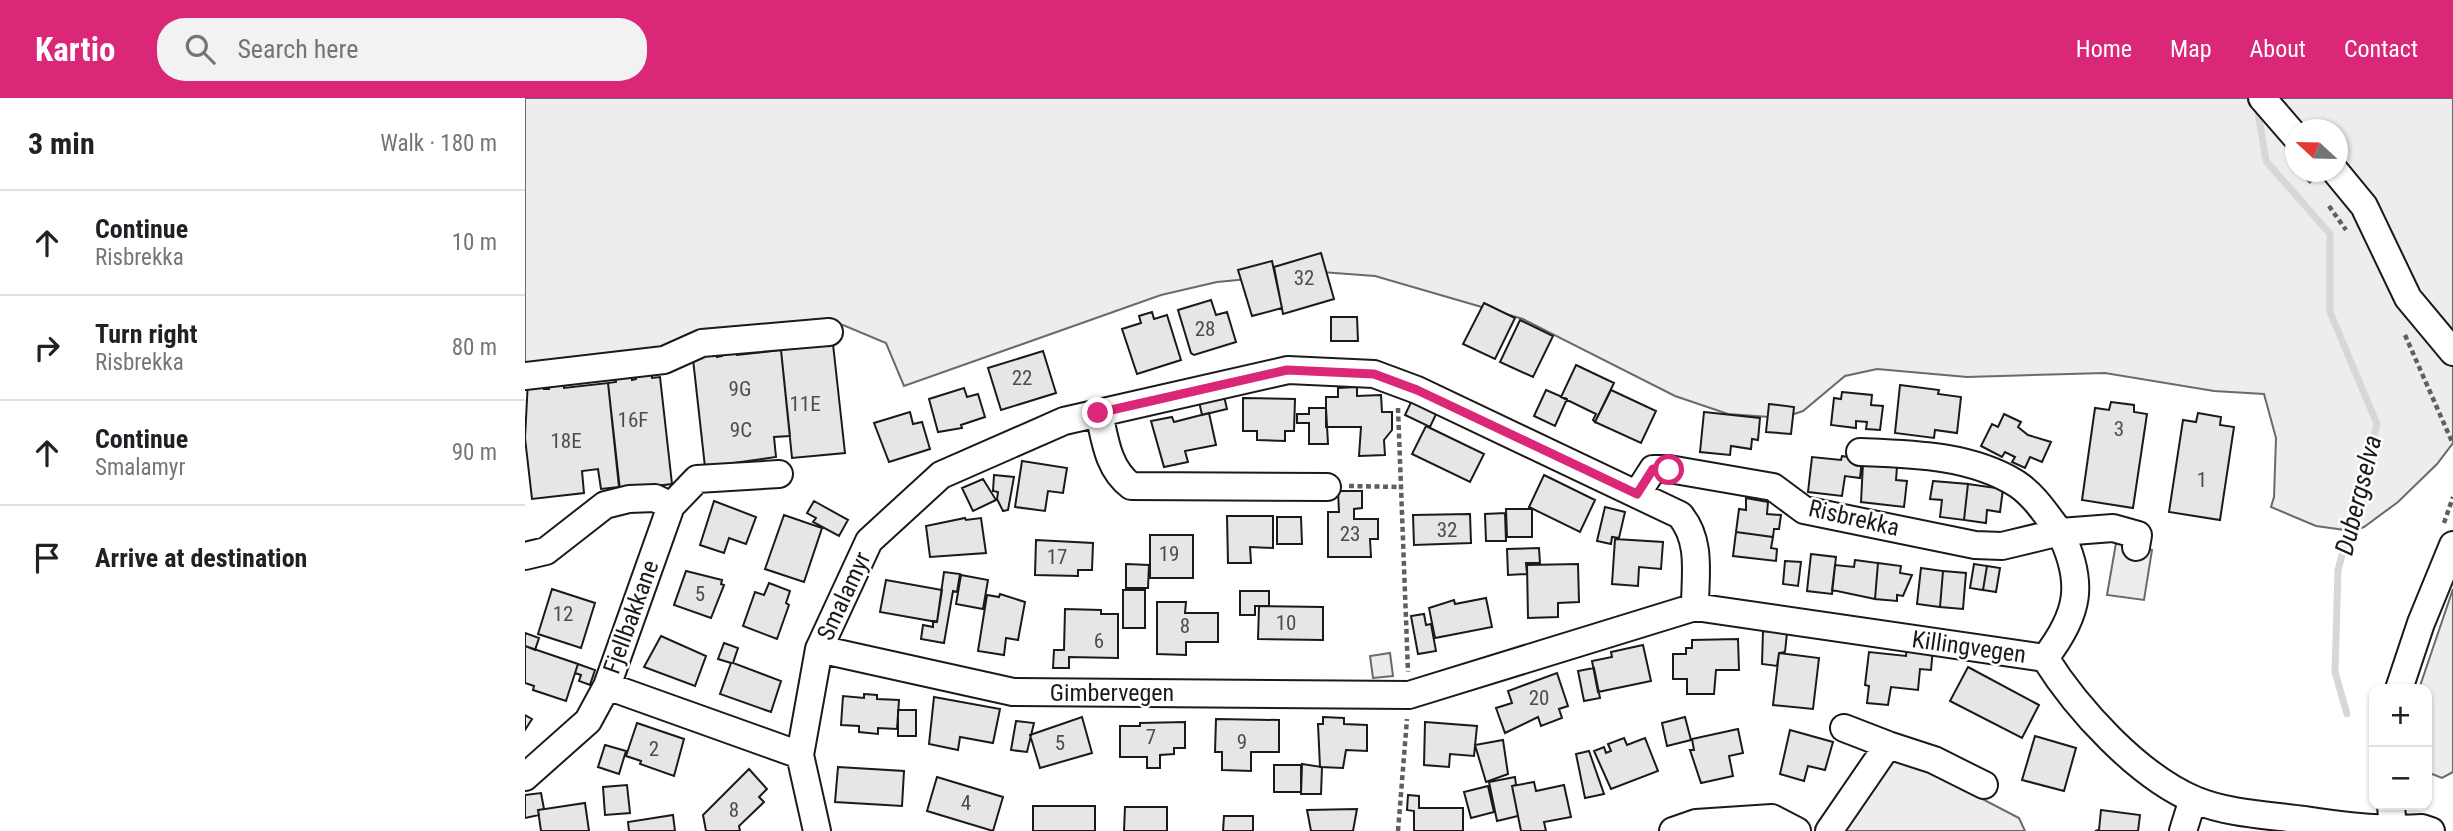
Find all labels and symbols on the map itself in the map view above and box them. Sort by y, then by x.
north arrow [2285,119,2348,182]
house number: 32 [1294,266,1314,290]
house number: 28 [1195,317,1215,341]
house number: 22 [1012,366,1032,390]
house number: 9G [729,377,751,401]
house number: 11E [789,392,821,416]
route end [1082,397,1113,428]
house number: 16F [618,408,648,432]
house number: 3 [2114,417,2124,441]
house number: 9C [730,418,752,442]
house number: 18E [550,429,582,453]
water label: Dubergselva [2329,432,2387,558]
route start [1653,454,1684,485]
house number: 1 [2197,468,2207,492]
street label: Risbrekka [1806,494,1902,542]
house number: 32 [1437,518,1457,542]
house number: 23 [1340,522,1360,546]
house number: 19 [1159,542,1179,566]
house number: 17 [1047,545,1067,569]
street label: Smalamyr [811,547,877,645]
street label: Fjellbakkane [598,557,664,677]
house number: 5 [695,582,705,606]
house number: 12 [553,602,573,626]
house number: 10 [1276,611,1296,635]
house number: 8 [1180,614,1190,638]
street label: Killingvegen [1910,625,2028,669]
house number: 6 [1094,629,1104,653]
street label: Gimbervegen [1050,679,1174,707]
house number: 20 [1529,686,1549,710]
house number: 7 [1146,725,1156,749]
house number: 9 [1237,730,1247,754]
house number: 5 [1055,731,1065,755]
house number: 2 [649,737,659,761]
house number: 4 [961,791,971,815]
house number: 8 [729,798,739,822]

